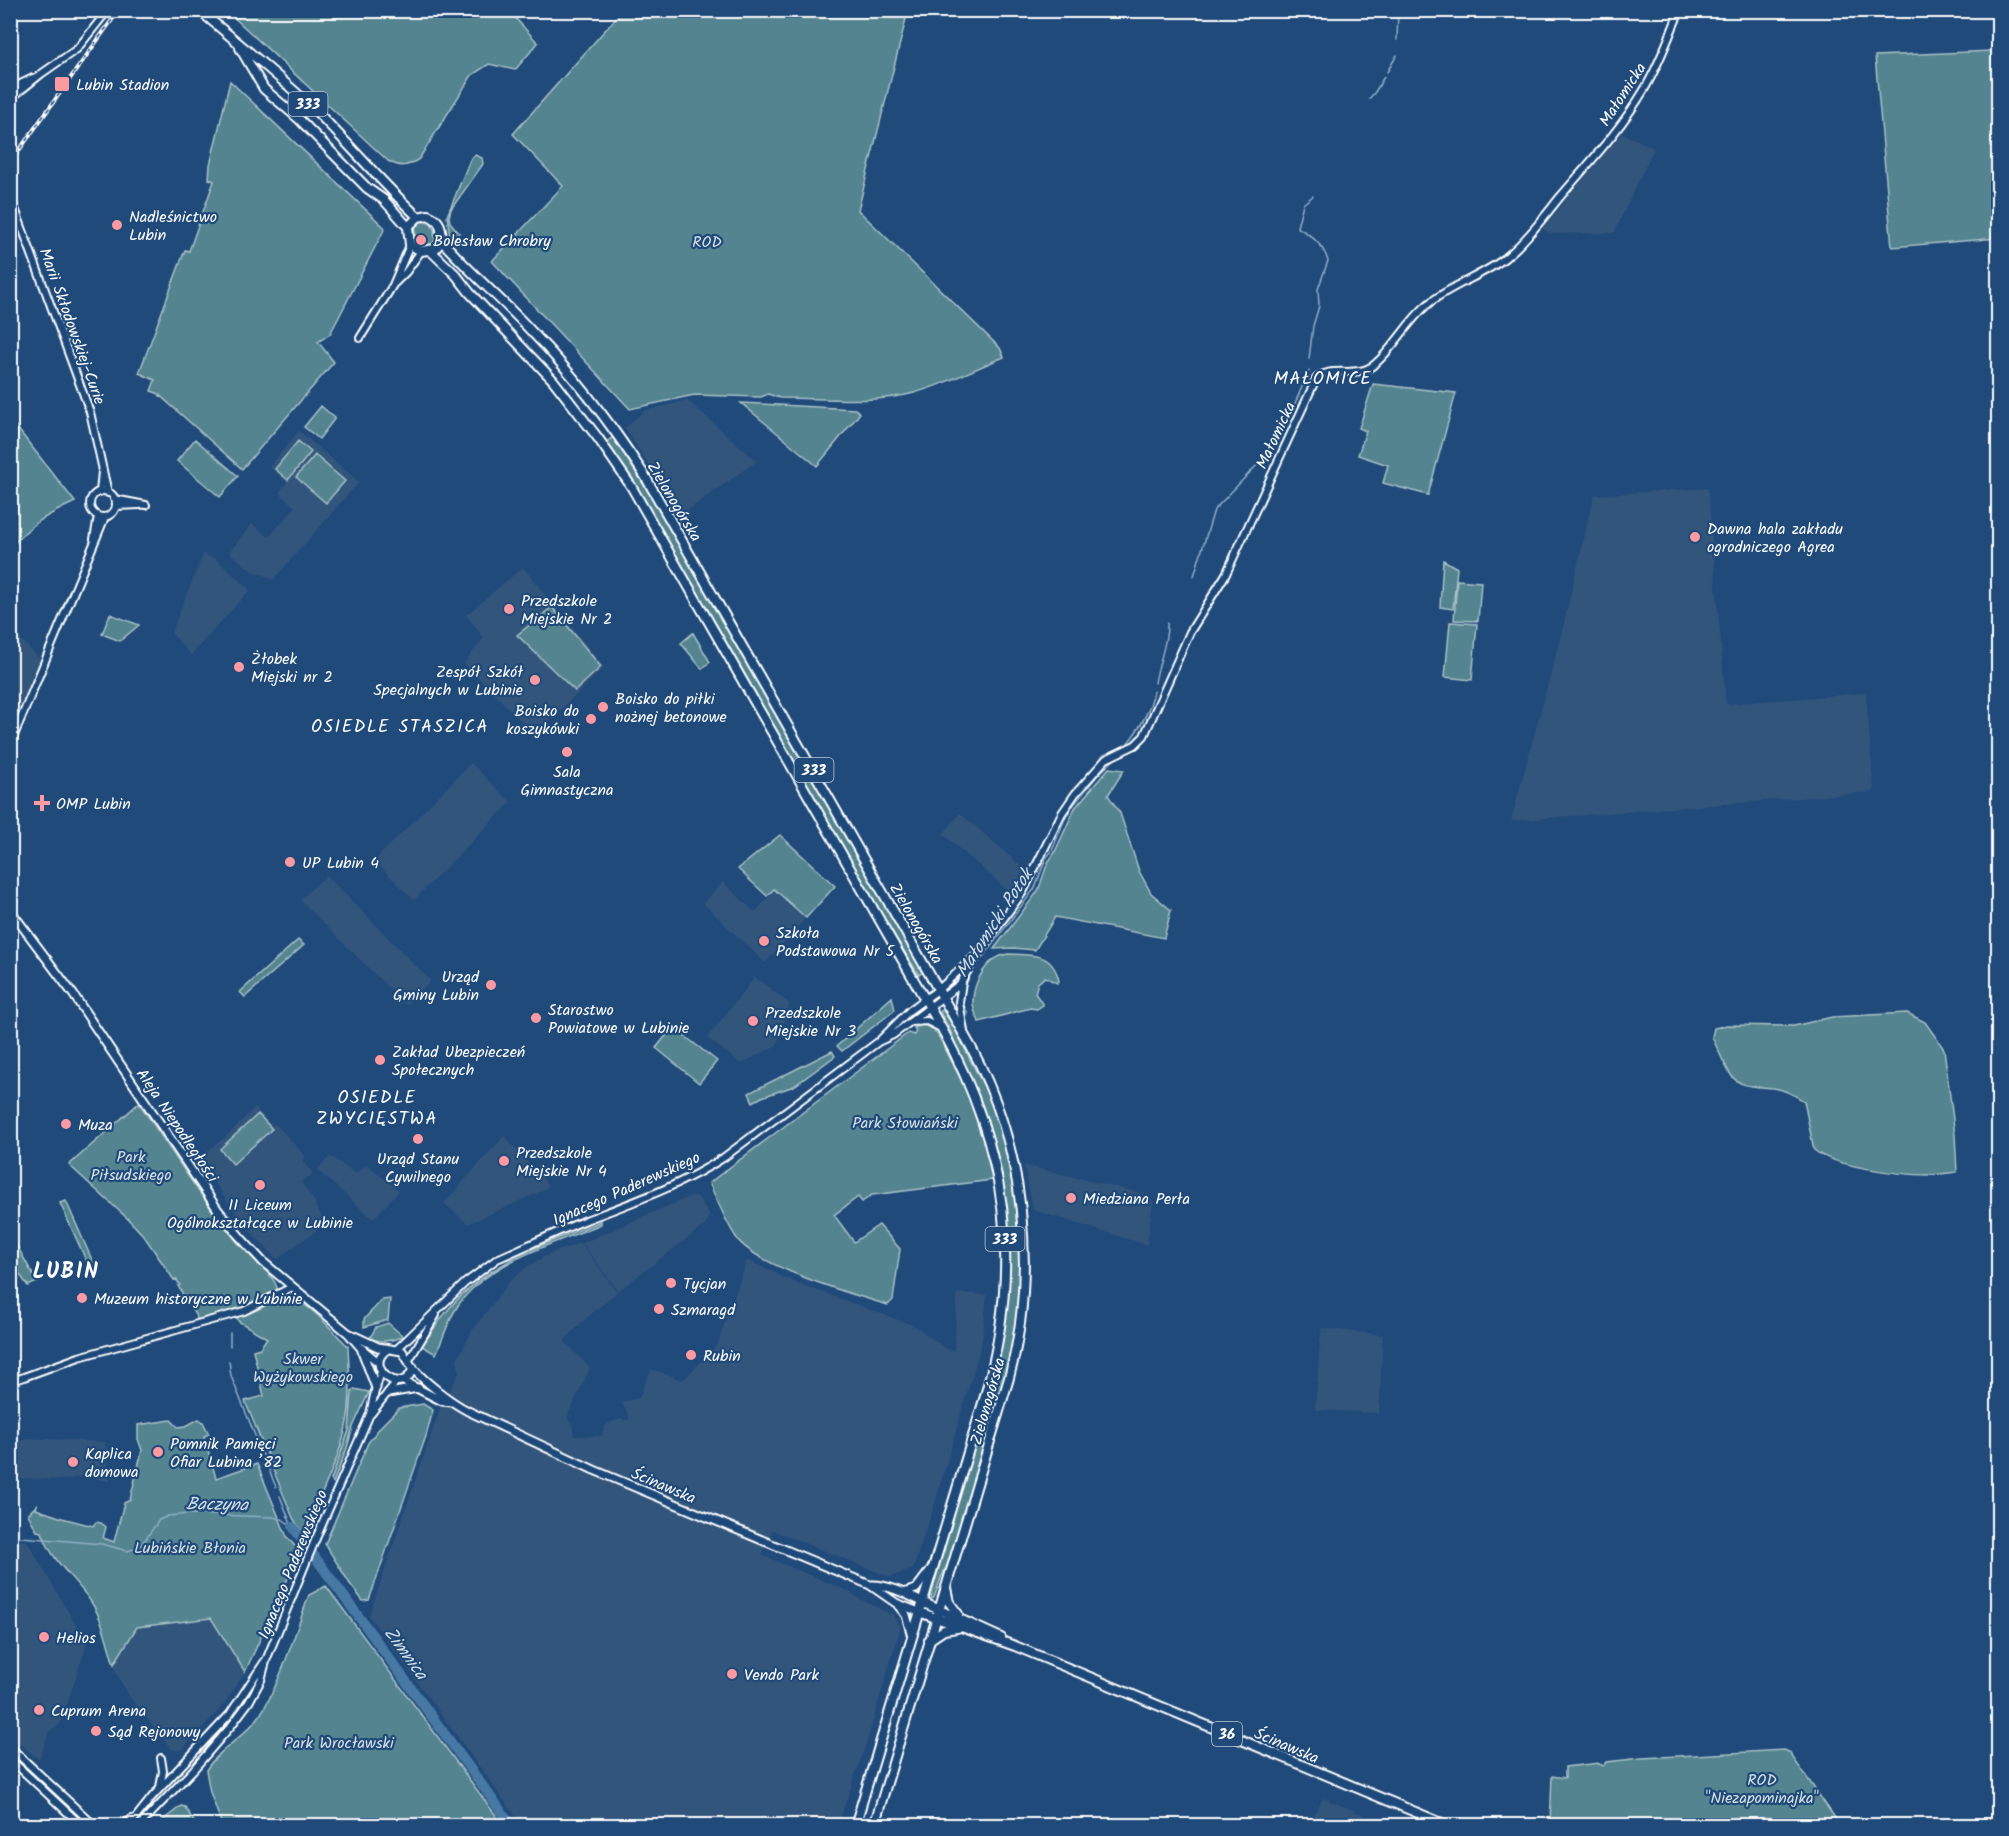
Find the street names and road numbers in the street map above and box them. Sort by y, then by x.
street label: Małomicka [1593,58,1653,132]
road number: 333 [288,92,328,116]
street label: Marii Skłodowskiej-Curie [32,245,112,408]
street label: Małomicka [1250,398,1303,473]
street label: Zielonogórska [640,457,708,547]
road number: 333 [794,758,834,782]
street label: Zielonogórska [882,879,949,969]
street label: Aleja Niepodległości [129,1064,225,1189]
street label: Ignacego Paderewskiego [549,1146,704,1233]
road number: 333 [986,1227,1024,1251]
street label: Zielonogórska [964,1355,1013,1448]
street label: Ścinawska [627,1462,700,1511]
street label: Ignacego Paderewskiego [252,1486,335,1643]
road number: 36 [1212,1722,1242,1746]
street label: Ścinawska [1250,1722,1323,1771]

